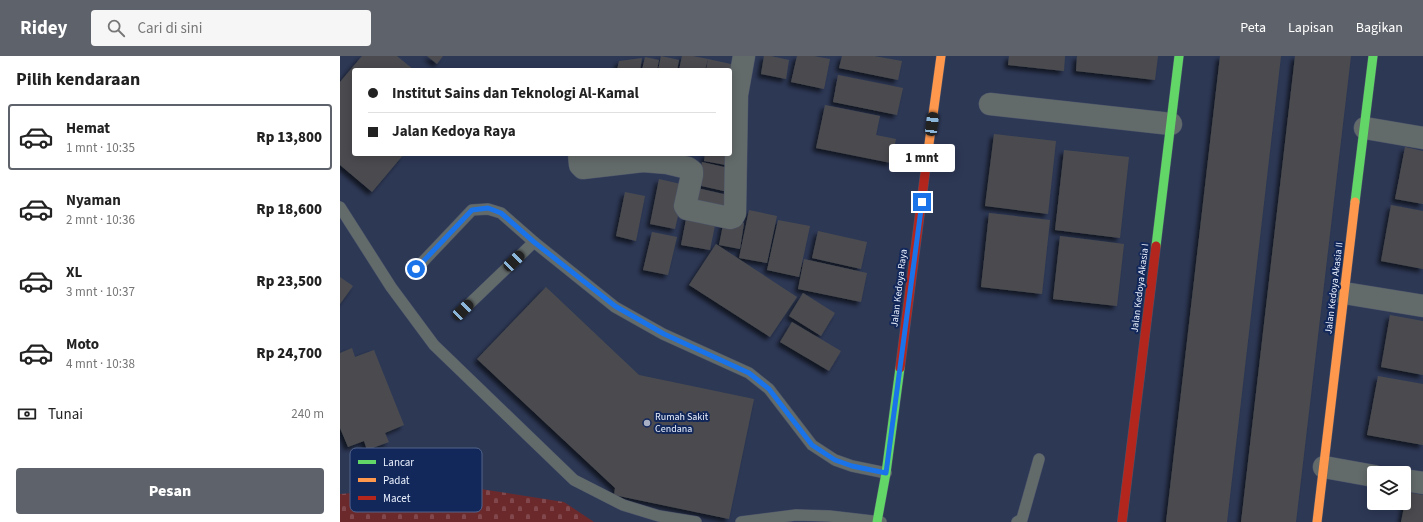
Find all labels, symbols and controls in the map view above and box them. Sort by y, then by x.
search box [91,10,371,46]
text: Ridey [20,15,67,42]
icon: search [105,17,127,39]
text: Cari di sini [137,18,202,39]
text: Peta [1240,18,1266,38]
text: Lapisan [1288,18,1334,38]
text: Bagikan [1356,18,1403,38]
text: Pilih kendaraan [16,67,140,92]
text: Institut Sains dan Teknologi Al-Kamal [392,83,639,104]
car [925,111,939,137]
text: Hemat [66,118,110,139]
icon: car [18,119,54,155]
text: Jalan Kedoya Raya [392,121,516,142]
text: Rp 13,800 [256,127,322,148]
text: 1 mnt · 10:35 [66,139,135,157]
callout: 1 mnt [889,144,955,172]
text: 1 mnt [905,149,939,167]
text: Nyaman [66,190,121,211]
icon: car [18,191,54,227]
route end [913,193,931,211]
text: Rp 18,600 [256,199,322,220]
text: 2 mnt · 10:36 [66,211,135,229]
street label: Jalan Kedoya Akasia II [1321,241,1347,335]
street label: Jalan Kedoya Akasia I [1128,243,1152,333]
car [501,248,527,274]
street label: Jalan Kedoya Raya [887,248,911,328]
route start [407,260,425,278]
text: XL [66,262,82,283]
icon: car [18,263,54,299]
text: Rp 23,500 [256,271,322,292]
text: 3 mnt · 10:37 [66,283,135,301]
car [450,297,476,323]
text: Moto [66,334,99,355]
icon: car [18,335,54,371]
text: Rp 24,700 [256,343,322,364]
text: 4 mnt · 10:38 [66,355,135,373]
icon: cash [16,403,38,425]
text: Tunai [48,404,83,425]
text: 240 m [291,405,324,423]
place label: Rumah Sakit Cendana [655,410,709,436]
marker: Rumah Sakit Cendana [642,418,652,428]
legend [350,448,482,512]
text: Lancar [383,455,414,470]
map controls [1367,466,1411,510]
button: layers [1367,466,1411,510]
button: Pesan [16,468,324,514]
text: Padat [383,473,410,488]
text: Macet [383,491,411,506]

